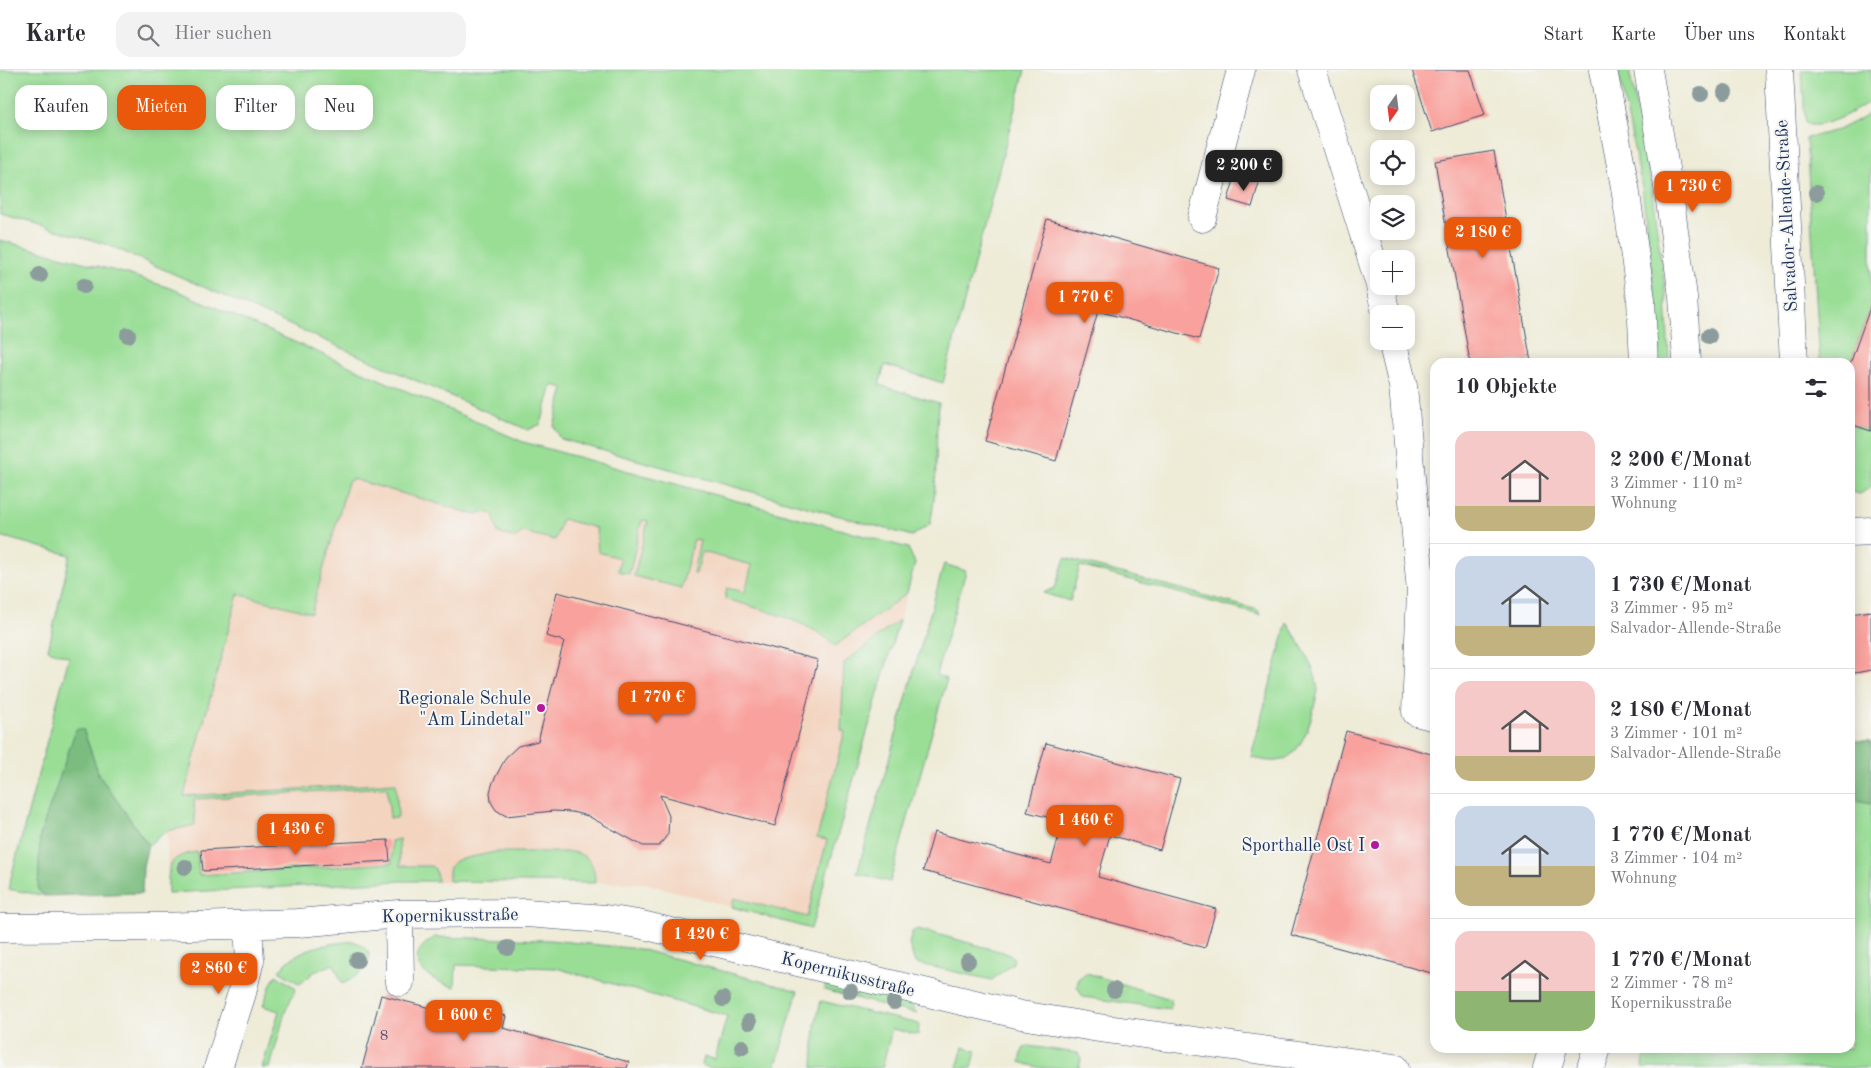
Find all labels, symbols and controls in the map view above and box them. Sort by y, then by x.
search box [116,12,466,57]
icon: search [134,21,162,49]
text: Karte [25,23,86,47]
text: Hier suchen [174,25,272,44]
text: Start [1543,26,1583,44]
text: Karte [1611,26,1656,44]
text: Über uns [1684,26,1755,44]
text: Kontakt [1783,26,1846,44]
chip: Kaufen [15,85,107,130]
chip: Mieten [117,85,206,130]
chip: Filter [216,85,295,130]
chip: Neu [305,85,373,130]
north arrow [1370,85,1415,130]
map controls [1370,85,1415,350]
street label: Salvador-Allende-Straße [1773,119,1801,312]
button: locate [1370,140,1415,185]
pin: 2 200 € [1198,150,1290,192]
text: 2 200 € [1216,158,1272,174]
pin: 1 730 € [1647,170,1739,213]
text: 1 730 € [1665,179,1721,195]
button: layers [1370,195,1415,240]
pin: 2 180 € [1437,216,1529,259]
text: 2 180 € [1455,225,1511,241]
button: + [1370,250,1415,295]
pin: 1 770 € [1039,282,1131,324]
text: 1 770 € [1057,290,1113,306]
button: − [1370,305,1415,350]
icon: filters [1802,374,1830,402]
text: 10 Objekte [1455,377,1557,398]
text: 2 200 €/Monat [1610,450,1751,471]
icon: home [1495,451,1555,511]
text: 3 Zimmer · 110 m² [1610,476,1742,492]
text: Wohnung [1610,496,1677,512]
text: 1 730 €/Monat [1610,575,1751,596]
icon: home [1495,576,1555,636]
text: 3 Zimmer · 95 m² [1610,601,1733,617]
text: Salvador-Allende-Straße [1610,621,1781,637]
pin: 1 770 € [611,682,703,724]
place label: Regionale Schule "Am Lindetal" [398,690,531,729]
text: 1 770 € [629,690,685,706]
text: 2 180 €/Monat [1610,700,1751,721]
icon: home [1495,701,1555,761]
marker: Regionale Schule "Am Lindetal" [535,702,547,714]
text: 3 Zimmer · 101 m² [1610,726,1742,742]
text: Salvador-Allende-Straße [1610,746,1781,762]
pin: 1 460 € [1039,804,1131,847]
text: 1 460 € [1057,813,1113,829]
pin: 1 430 € [250,814,342,856]
text: 1 430 € [268,822,324,838]
text: 1 770 €/Monat [1610,825,1751,846]
icon: home [1495,826,1555,886]
place label: Sporthalle Ost I [1241,837,1365,855]
marker: Sporthalle Ost I [1369,839,1381,851]
text: 3 Zimmer · 104 m² [1610,851,1742,867]
text: Wohnung [1610,871,1677,887]
street label: Kopernikusstraße [381,906,519,926]
pin: 1 420 € [655,918,747,961]
text: 1 420 € [673,927,729,943]
street label: Kopernikusstraße [779,950,916,1000]
text: 1 770 €/Monat [1610,950,1751,971]
icon: home [1495,951,1555,1011]
pin: 2 860 € [173,952,265,995]
text: 2 860 € [191,961,247,977]
text: 2 Zimmer · 78 m² [1610,976,1733,992]
text: Kopernikusstraße [1610,996,1732,1012]
pin: 1 600 € [418,1000,510,1042]
text: 1 600 € [436,1008,492,1024]
house number: 8 [380,1029,388,1044]

